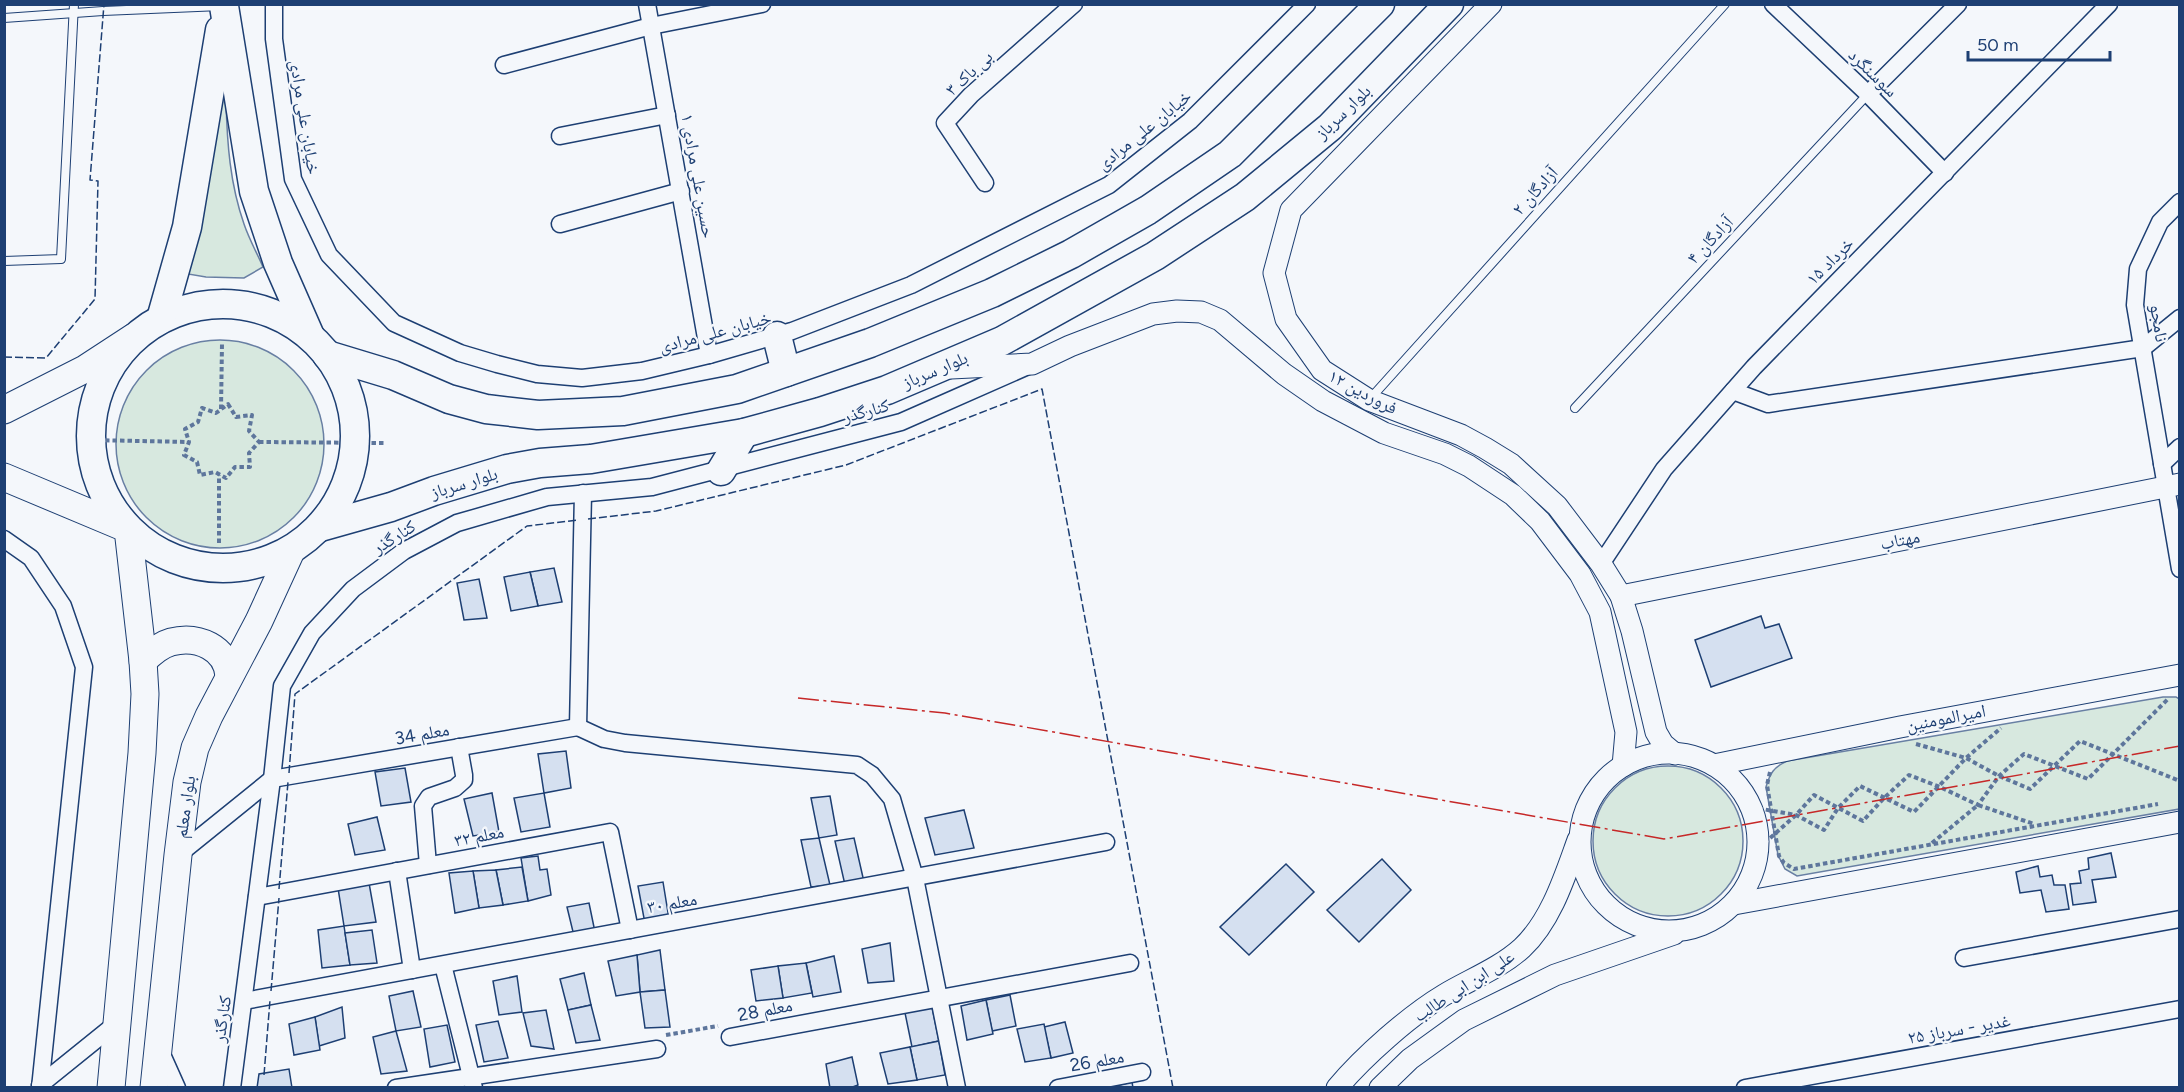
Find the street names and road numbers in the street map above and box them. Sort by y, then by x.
street label: سوسنگرد [1844,44,1902,102]
street label: بی باک ۳ [941,46,997,100]
street label: خیابان علی مرادی [285,58,325,176]
street label: بلوار سرباز [1310,80,1376,145]
street label: خیابان علی مرادی [1092,85,1196,175]
street label: حسین علی مرادی ۱ [676,112,720,240]
street label: آزادگان ۲ [1507,162,1563,220]
street label: آزادگان ۴ [1682,211,1738,269]
street label: ۱۵ خرداد [1802,233,1858,289]
street label: نامجو [2145,302,2173,344]
street label: خیابان علی مرادی [656,306,774,358]
street label: بلوار سرباز [898,346,971,394]
street label: ۱۲ فروردین [1325,365,1401,419]
street label: کنارگذر [839,394,892,428]
street label: بلوار سرباز [427,462,500,504]
street label: کنارگذر [367,515,420,559]
street label: مهتاب [1878,525,1922,555]
street label: امیرالمومنین [1904,700,1988,736]
street label: معلم 34 [393,718,451,751]
street label: بلوار معلم [170,774,201,840]
street label: معلم ۳۲ [452,820,506,853]
street label: معلم ۳۰ [645,888,699,919]
street label: علی ابن ابی طالب [1410,945,1518,1027]
street label: کنارگذر [208,994,236,1045]
street label: معلم 28 [736,994,794,1027]
street label: غدیر - سرباز ۲۵ [1906,1009,2012,1049]
street label: معلم 26 [1068,1045,1126,1078]

